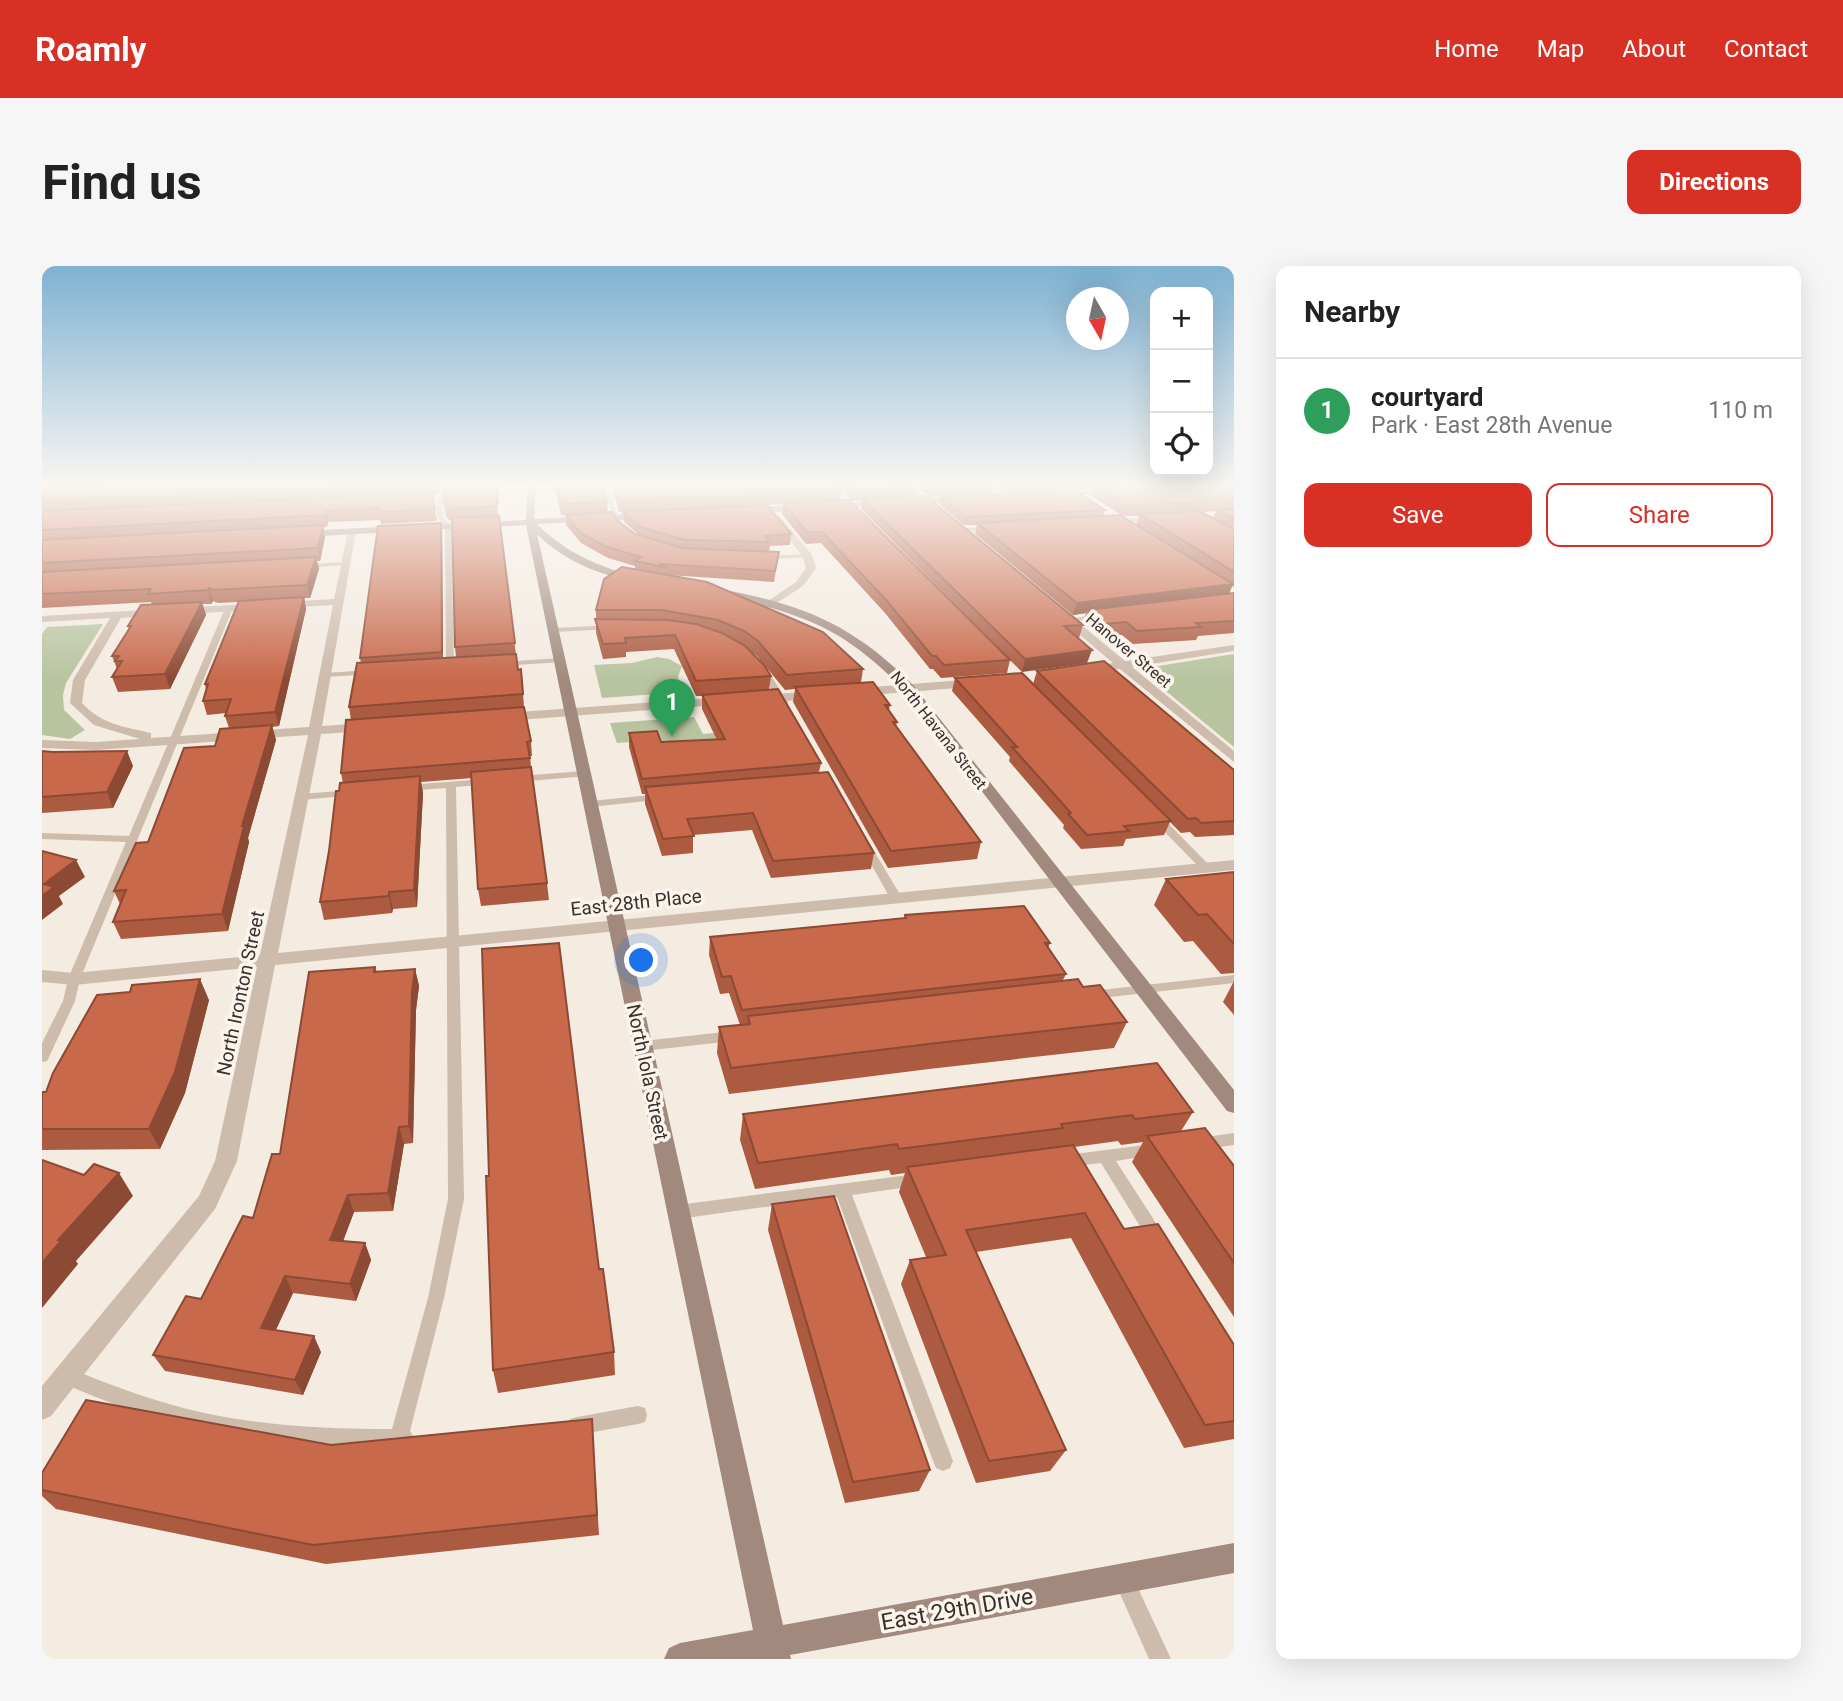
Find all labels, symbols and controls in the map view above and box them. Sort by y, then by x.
text: Roamly [35,30,146,69]
text: Home [1434,35,1499,63]
text: Map [1537,35,1584,63]
text: About [1622,35,1686,63]
text: Contact [1724,35,1808,63]
button: Directions [1627,150,1801,214]
text: Find us [42,154,202,211]
north arrow [1066,287,1129,350]
map controls [1150,287,1213,476]
button: + [1150,287,1213,350]
text: Nearby [1304,294,1400,329]
button: − [1150,350,1213,413]
text: courtyard [1371,382,1483,412]
text: 1 [1320,397,1334,424]
text: 110 m [1708,397,1773,424]
text: Park · East 28th Avenue [1371,412,1612,439]
button: locate [1150,413,1213,476]
button: Save [1304,483,1532,547]
button: Share [1546,483,1773,547]
street label: Hanover Street [1082,609,1175,692]
street label: North Havana Street [887,668,991,793]
pin: 1 [649,679,695,737]
street label: East 28th Place [569,884,703,921]
street label: North Ironton Street [212,909,269,1077]
your location [624,943,658,977]
street label: North Iola Street [622,1002,673,1142]
street label: East 29th Drive [879,1583,1035,1636]

